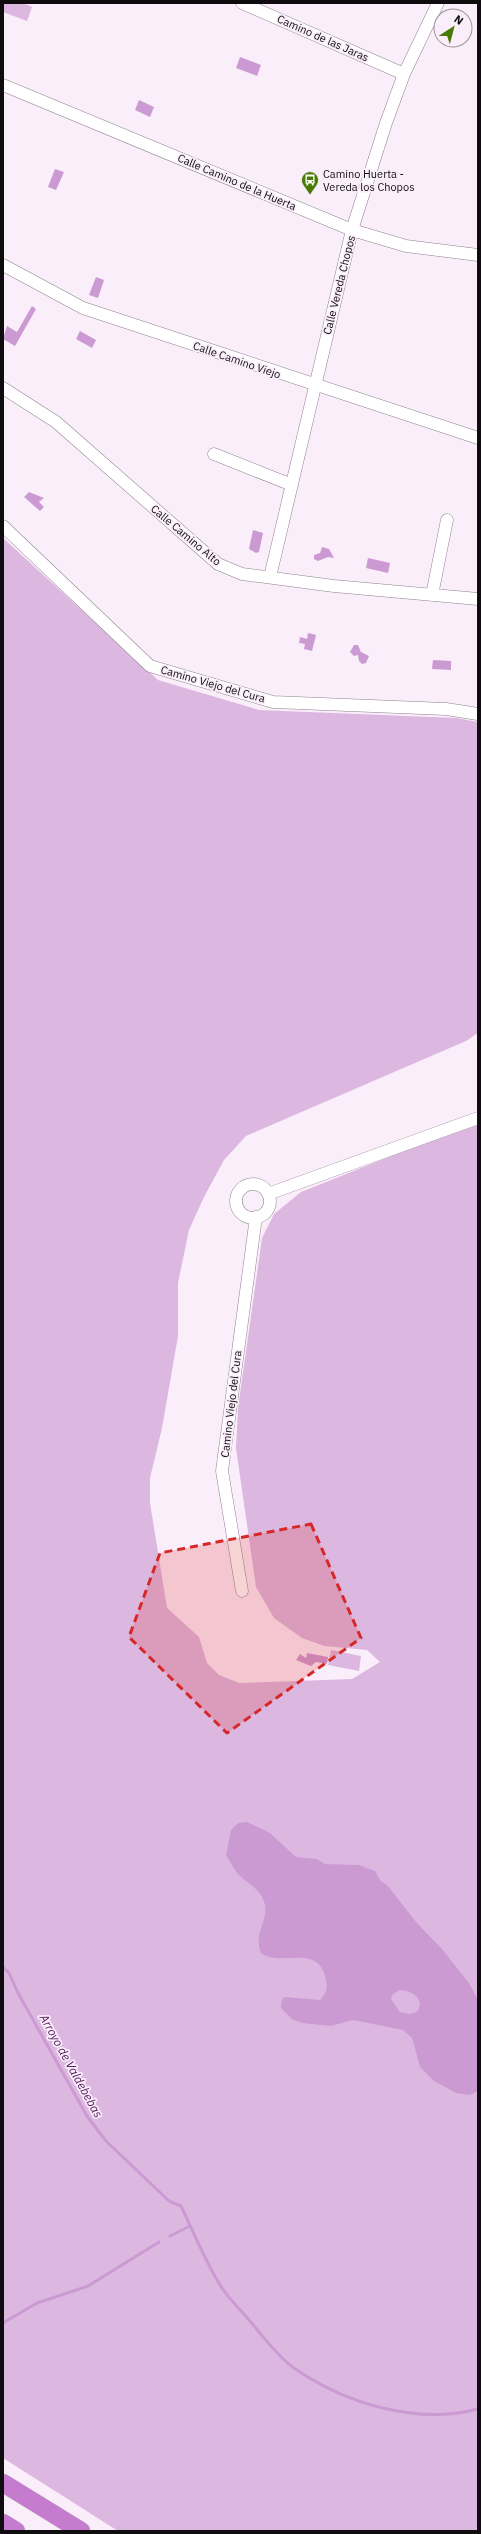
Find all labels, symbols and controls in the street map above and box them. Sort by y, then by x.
north arrow [433,8,473,48]
street label: Camino de las Jaras [275,12,371,64]
text: N [452,12,466,28]
street label: Calle Camino de la Huerta [175,151,299,213]
place label: Camino Huerta - Vereda los Chopos [323,167,415,194]
bus stop icon: Camino Huerta - Vereda los Chopos [300,170,320,195]
street label: Calle Vereda Chopos [320,234,358,336]
street label: Calle Camino Viejo [191,338,283,382]
street label: Calle Camino Alto [148,502,224,568]
street label: Camino Viejo del Cura [159,662,267,706]
street label: Camino Viejo del Cura [217,1349,245,1458]
water label: Arroyo de Valdebebas [36,2010,106,2120]

